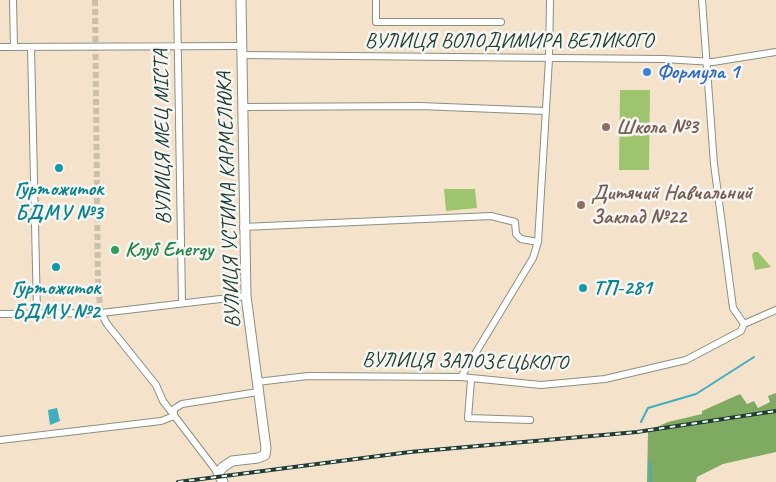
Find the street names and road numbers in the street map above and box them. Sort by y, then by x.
street label: ВУЛИЦЯ ВОЛОДИМИРА ВЕЛИКОГО [365,28,653,54]
street label: ВУЛИЦЯ МЕЦ МІСТА [149,49,177,225]
street label: ВУЛИЦЯ УСТИМА КАРМЕЛЮКА [212,72,246,328]
street label: ВУЛИЦЯ ЗАЛОЗЕЦЬКОГО [362,348,568,376]

